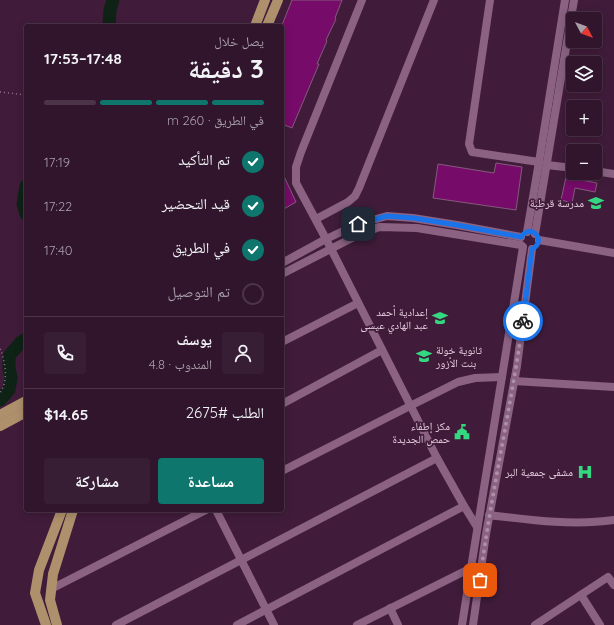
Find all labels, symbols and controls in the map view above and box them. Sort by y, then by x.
north arrow [566,12,602,48]
map controls [566,12,602,180]
text: يصل خلال [214,33,264,49]
text: 17:48–17:53 [44,49,122,68]
text: 3 دقيقة [188,52,264,85]
button: layers [566,56,602,92]
button: + [566,100,602,136]
text: في الطريق · 260 m [167,112,264,128]
button: − [566,144,602,180]
text: تم التأكيد [178,150,230,169]
icon: check [242,151,264,173]
text: 17:19 [44,154,70,170]
text: قيد التحضير [162,194,230,213]
school or university icon: مدرسة قرطبة [587,194,605,212]
icon: check [242,195,264,217]
place label: مدرسة قرطبة [530,196,584,210]
text: 17:22 [44,198,72,214]
pin [341,207,375,241]
icon: home [347,213,369,235]
text: في الطريق [172,238,230,257]
icon: check [242,239,264,261]
text: 17:40 [44,242,73,258]
text: تم التوصيل [168,282,230,301]
courier [503,301,543,341]
place label: إعدادية أحمد عبد الهادي عيسى [360,305,428,334]
school or university icon: إعدادية أحمد عبد الهادي عيسى [431,309,449,327]
icon: bike [512,310,534,332]
text: يوسف [177,330,212,349]
button: phone [44,332,86,374]
button: person [222,332,264,374]
place label: ثانوية خولة بنت الأزور [435,343,482,370]
school or university icon: ثانوية خولة بنت الأزور [415,347,433,365]
text: المندوب · 4.8 [149,356,212,372]
text: الطلب #2675 [186,403,264,422]
text: $14.65 [44,405,88,424]
place label: مكز إطفاء حمص الجديدة [392,419,450,446]
public building icon: مكز إطفاء حمص الجديدة [453,423,471,441]
button: مشاركة [44,458,150,504]
button: مساعدة [158,458,264,504]
hospital icon: مشفى جمعية البر [576,463,594,481]
place label: مشفى جمعية البر [504,465,573,479]
pin [463,563,497,597]
icon: bag [469,569,491,591]

